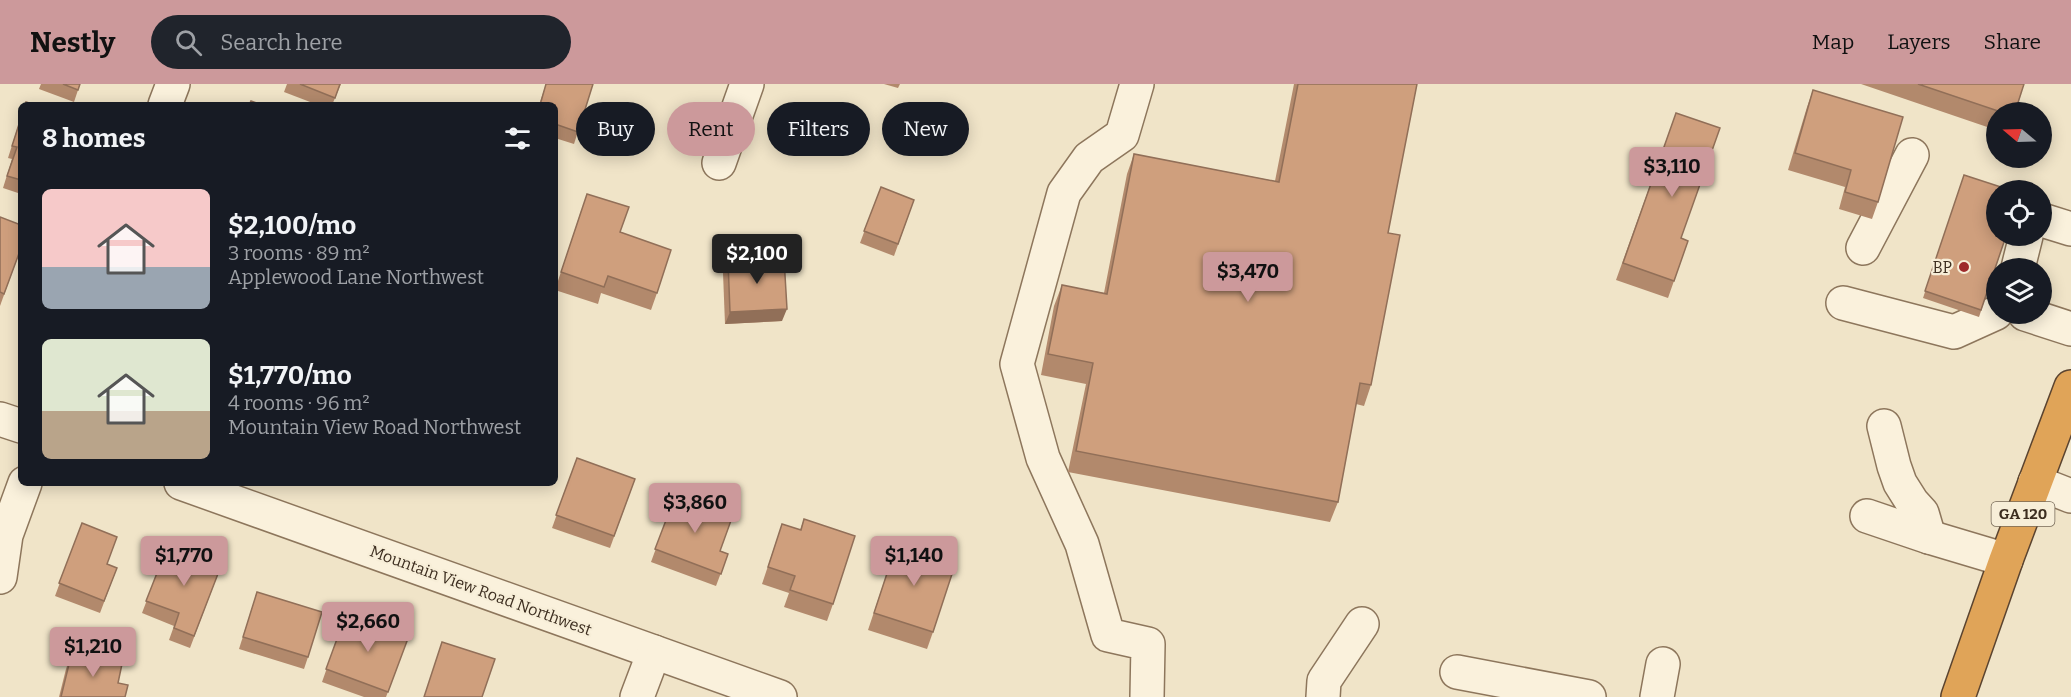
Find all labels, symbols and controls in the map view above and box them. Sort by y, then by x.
search box [151,15,571,69]
text: Nestly [30,26,115,59]
icon: search [172,26,205,59]
text: Search here [220,29,342,56]
text: Map [1812,29,1854,55]
text: Layers [1887,29,1951,55]
text: Share [1984,29,2041,55]
chip: Buy [576,102,655,156]
chip: Rent [667,102,755,156]
chip: Filters [767,102,870,156]
chip: New [882,102,969,156]
north arrow [1986,102,2052,168]
map controls [1986,102,2052,324]
icon: filters [501,122,534,155]
text: 8 homes [42,123,146,154]
pin: $3,110 [1623,147,1721,198]
text: $3,110 [1643,154,1701,178]
button: locate [1986,180,2052,246]
text: $2,100/mo [228,210,356,241]
icon: home [90,213,162,285]
pin: $2,100 [708,234,806,285]
text: 3 rooms · 89 m² [228,241,370,265]
text: $2,100 [726,241,788,265]
pin: $3,470 [1199,252,1297,303]
place label: BP [1933,258,1952,277]
button: layers [1986,258,2052,324]
text: $3,470 [1217,259,1279,283]
marker: BP [1957,260,1971,274]
text: Applewood Lane Northwest [228,265,484,289]
text: $1,770/mo [228,360,352,391]
icon: home [90,363,162,435]
text: 4 rooms · 96 m² [228,391,370,415]
text: Mountain View Road Northwest [228,415,521,439]
pin: $3,860 [646,483,744,534]
text: $3,860 [663,490,727,514]
road number: GA 120 [1992,502,2054,526]
pin: $1,770 [135,536,233,587]
pin: $1,140 [865,536,963,587]
street label: Mountain View Road Northwest [367,541,595,640]
text: $1,770 [155,543,213,567]
text: $1,140 [885,543,943,567]
pin: $2,660 [319,602,417,653]
text: $2,660 [336,609,400,633]
pin: $1,210 [44,627,142,678]
text: $1,210 [64,634,122,658]

